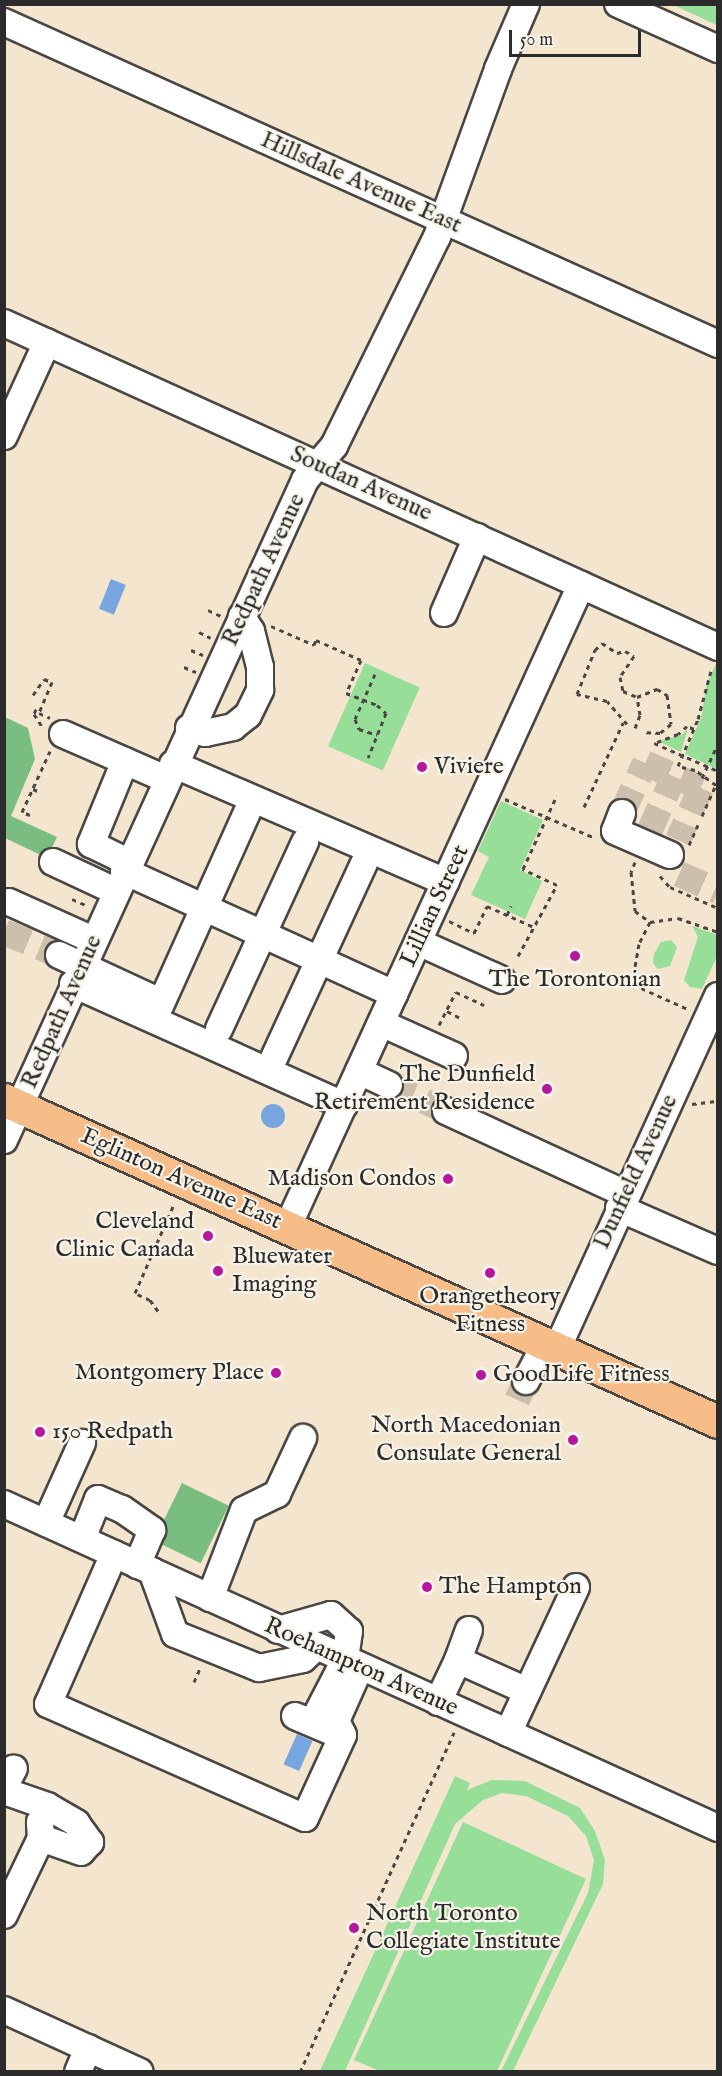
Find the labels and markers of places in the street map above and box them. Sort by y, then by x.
place label: Viviere [434,753,504,781]
marker: Viviere [415,760,429,774]
marker: The Torontonian [568,949,582,963]
place label: The Torontonian [489,966,661,994]
place label: The Dunfield Retirement Residence [314,1061,535,1117]
marker: The Dunfield Retirement Residence [540,1082,554,1096]
place label: Madison Condos [268,1165,436,1193]
marker: Madison Condos [441,1172,455,1186]
place label: Cleveland Clinic Canada [55,1208,194,1264]
marker: Cleveland Clinic Canada [199,1227,217,1245]
place label: Bluewater Imaging [232,1243,332,1299]
marker: Bluewater Imaging [209,1262,227,1280]
marker: Orangetheory Fitness [483,1266,497,1280]
place label: Orangetheory Fitness [419,1283,561,1339]
place label: Montgomery Place [75,1359,264,1387]
place label: GoodLife Fitness [493,1361,670,1389]
marker: Montgomery Place [269,1366,283,1380]
marker: GoodLife Fitness [474,1368,488,1382]
place label: North Macedonian Consulate General [371,1412,561,1468]
place label: 150 Redpath [52,1418,173,1446]
marker: 150 Redpath [33,1425,47,1439]
marker: North Macedonian Consulate General [566,1433,580,1447]
place label: The Hampton [439,1573,582,1601]
marker: The Hampton [420,1580,434,1594]
place label: North Toronto Collegiate Institute [366,1900,560,1956]
marker: North Toronto Collegiate Institute [347,1921,361,1935]

